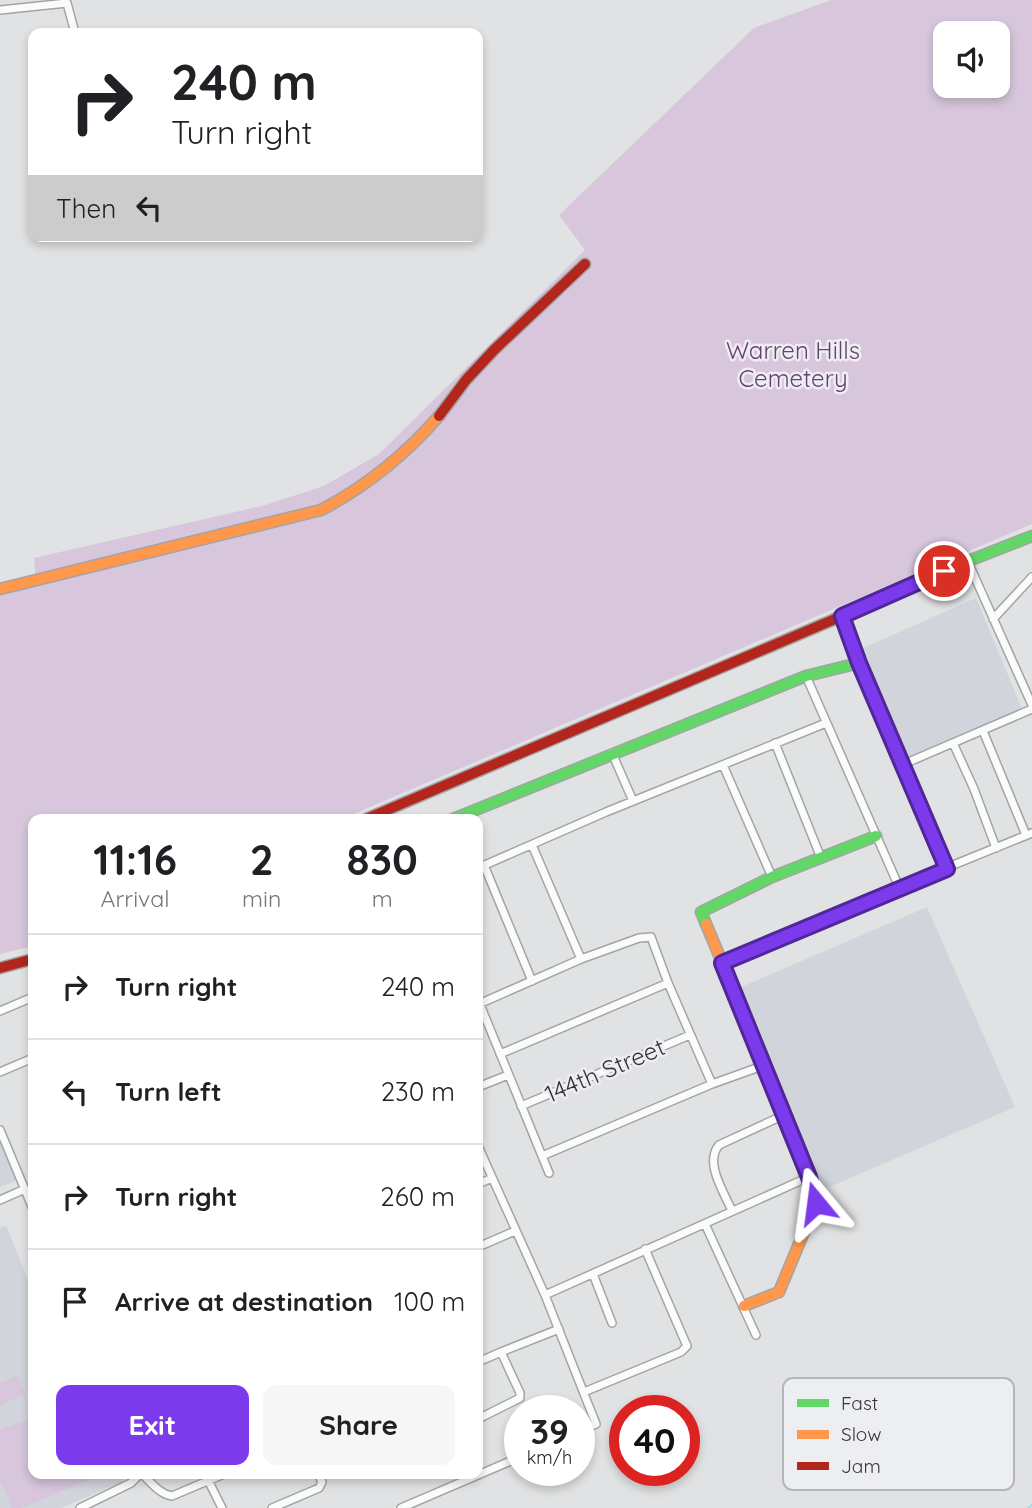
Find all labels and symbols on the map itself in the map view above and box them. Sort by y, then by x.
park label: Warren Hills Cemetery [726,335,860,393]
pin [914,541,974,601]
street label: 144th Street [540,1031,669,1109]
position arrow [779,1166,853,1240]
legend [783,1378,1014,1490]
text: Fast [841,1391,878,1415]
speed limit sign: 40 [609,1395,700,1486]
text: Slow [841,1422,882,1446]
text: Jam [841,1454,881,1478]

